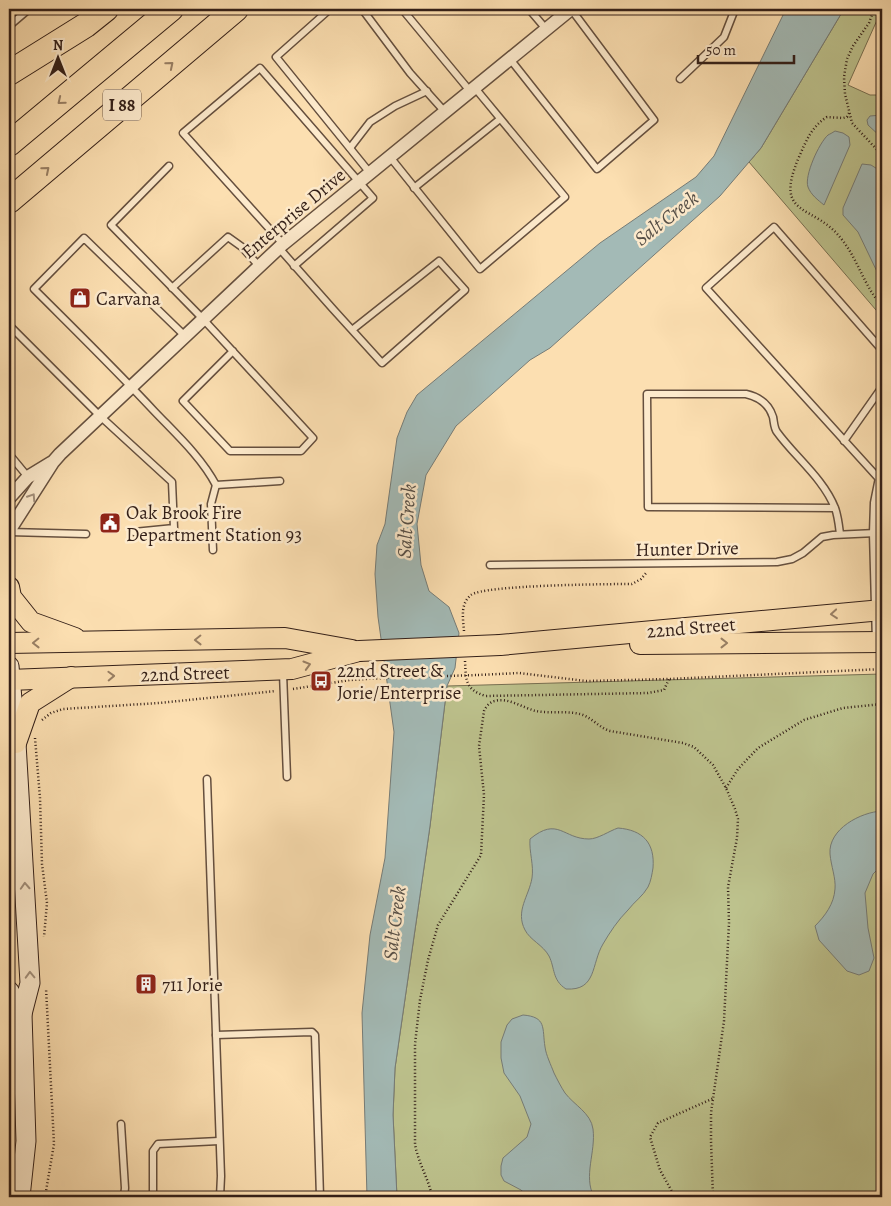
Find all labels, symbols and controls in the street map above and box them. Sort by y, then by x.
north arrow [32,32,82,82]
scale bar [698,32,795,64]
text: N [53,36,63,55]
text: 50 m [706,40,736,60]
one-way arrow [164,62,173,70]
road number: I 88 [103,90,141,120]
one-way arrow [57,96,66,105]
street label: Enterprise Drive [236,163,351,265]
one-way arrow [40,167,49,175]
water label: Salt Creek [629,185,704,252]
shop icon: Carvana [68,286,92,310]
place label: Carvana [96,286,161,312]
water label: Salt Creek [390,483,423,559]
one-way arrow [25,493,35,502]
place label: Oak Brook Fire Department Station 93 [126,500,302,548]
public building icon: Oak Brook Fire Department Station 93 [98,511,122,535]
street label: Hunter Drive [635,535,739,563]
one-way arrow [829,608,837,619]
street label: 22nd Street [646,611,737,645]
one-way arrow [194,634,202,645]
one-way arrow [32,637,40,648]
one-way arrow [720,638,728,648]
place label: 22nd Street & Jorie/Enterprise [337,658,461,706]
street label: 22nd Street [140,659,230,689]
one-way arrow [303,661,311,671]
bus stop icon: 22nd Street & Jorie/Enterprise [309,669,333,693]
one-way arrow [107,671,115,681]
one-way arrow [19,881,30,889]
water label: Salt Creek [377,884,412,962]
one-way arrow [24,970,35,978]
building icon: 711 Jorie [134,972,158,996]
place label: 711 Jorie [162,972,223,998]

